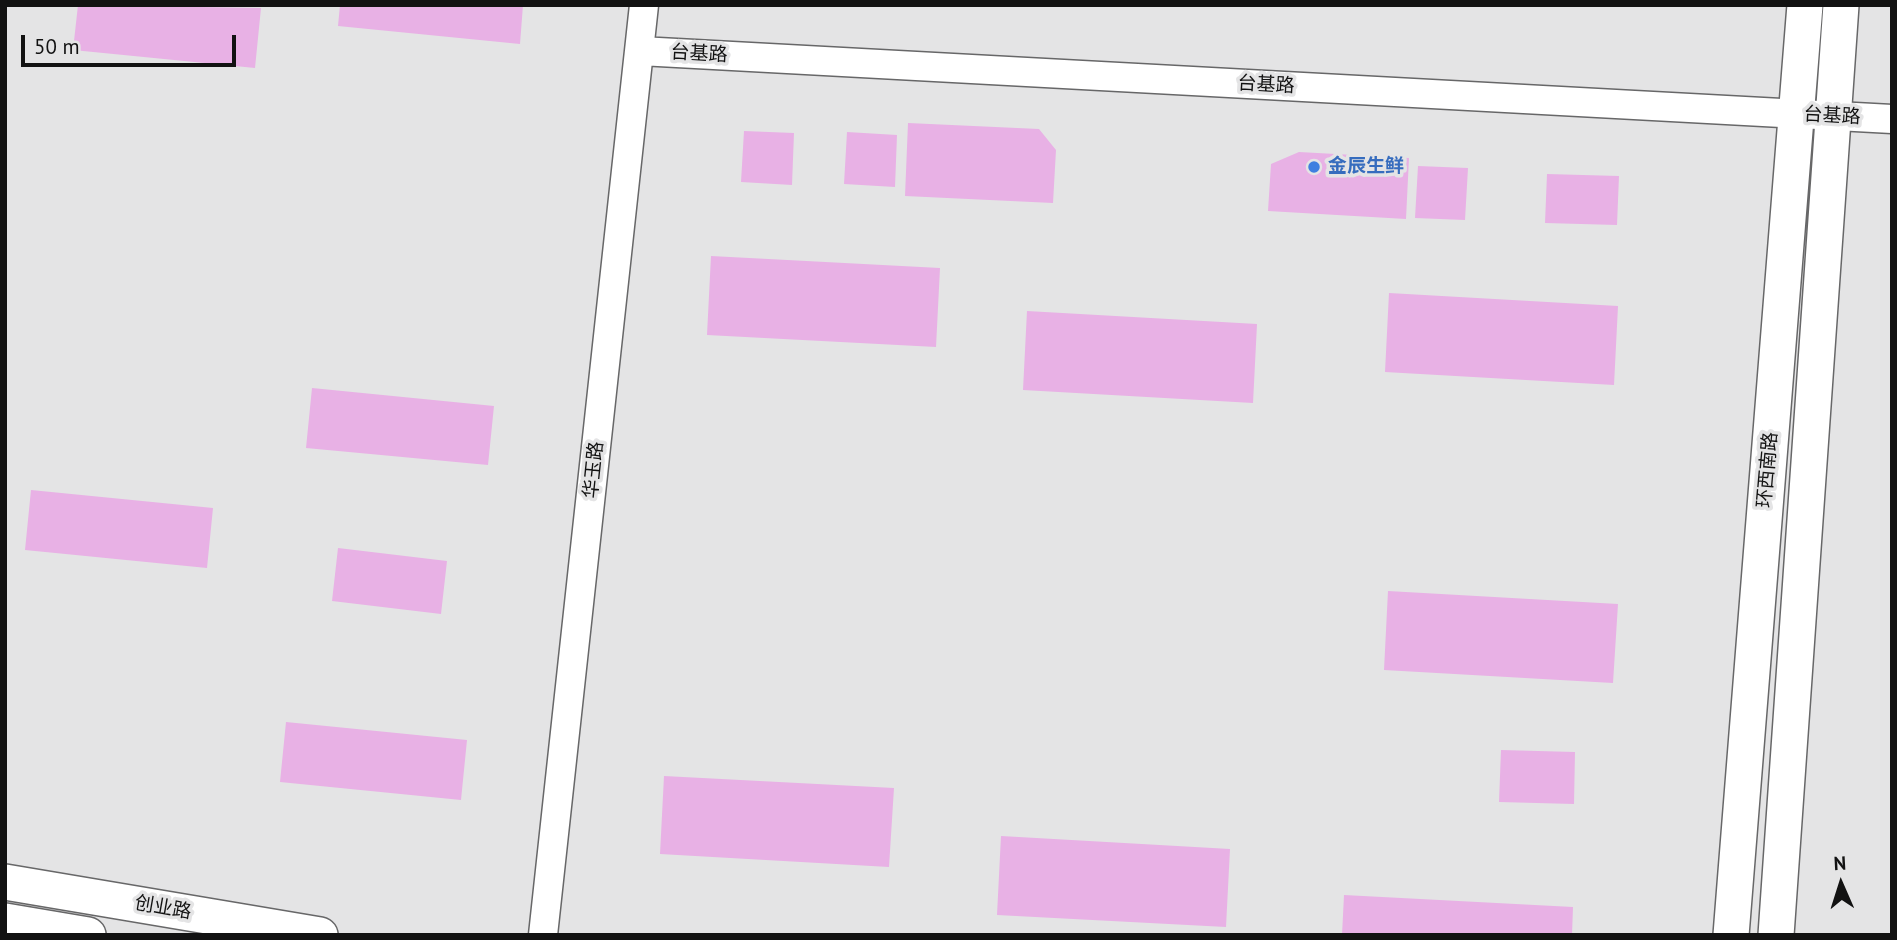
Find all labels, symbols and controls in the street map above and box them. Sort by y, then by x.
scale bar [24,21,240,65]
text: 50 m [34,33,80,60]
street label: 台基路 [670,41,728,67]
street label: 台基路 [1237,72,1295,98]
street label: 台基路 [1803,103,1861,129]
place label: 金辰生鲜 [1328,156,1404,178]
marker: 金辰生鲜 [1306,159,1322,175]
street label: 环西南路 [1753,431,1783,509]
street label: 华玉路 [580,440,608,500]
north arrow [1806,849,1876,919]
text: N [1833,851,1847,875]
street label: 创业路 [133,892,193,924]

